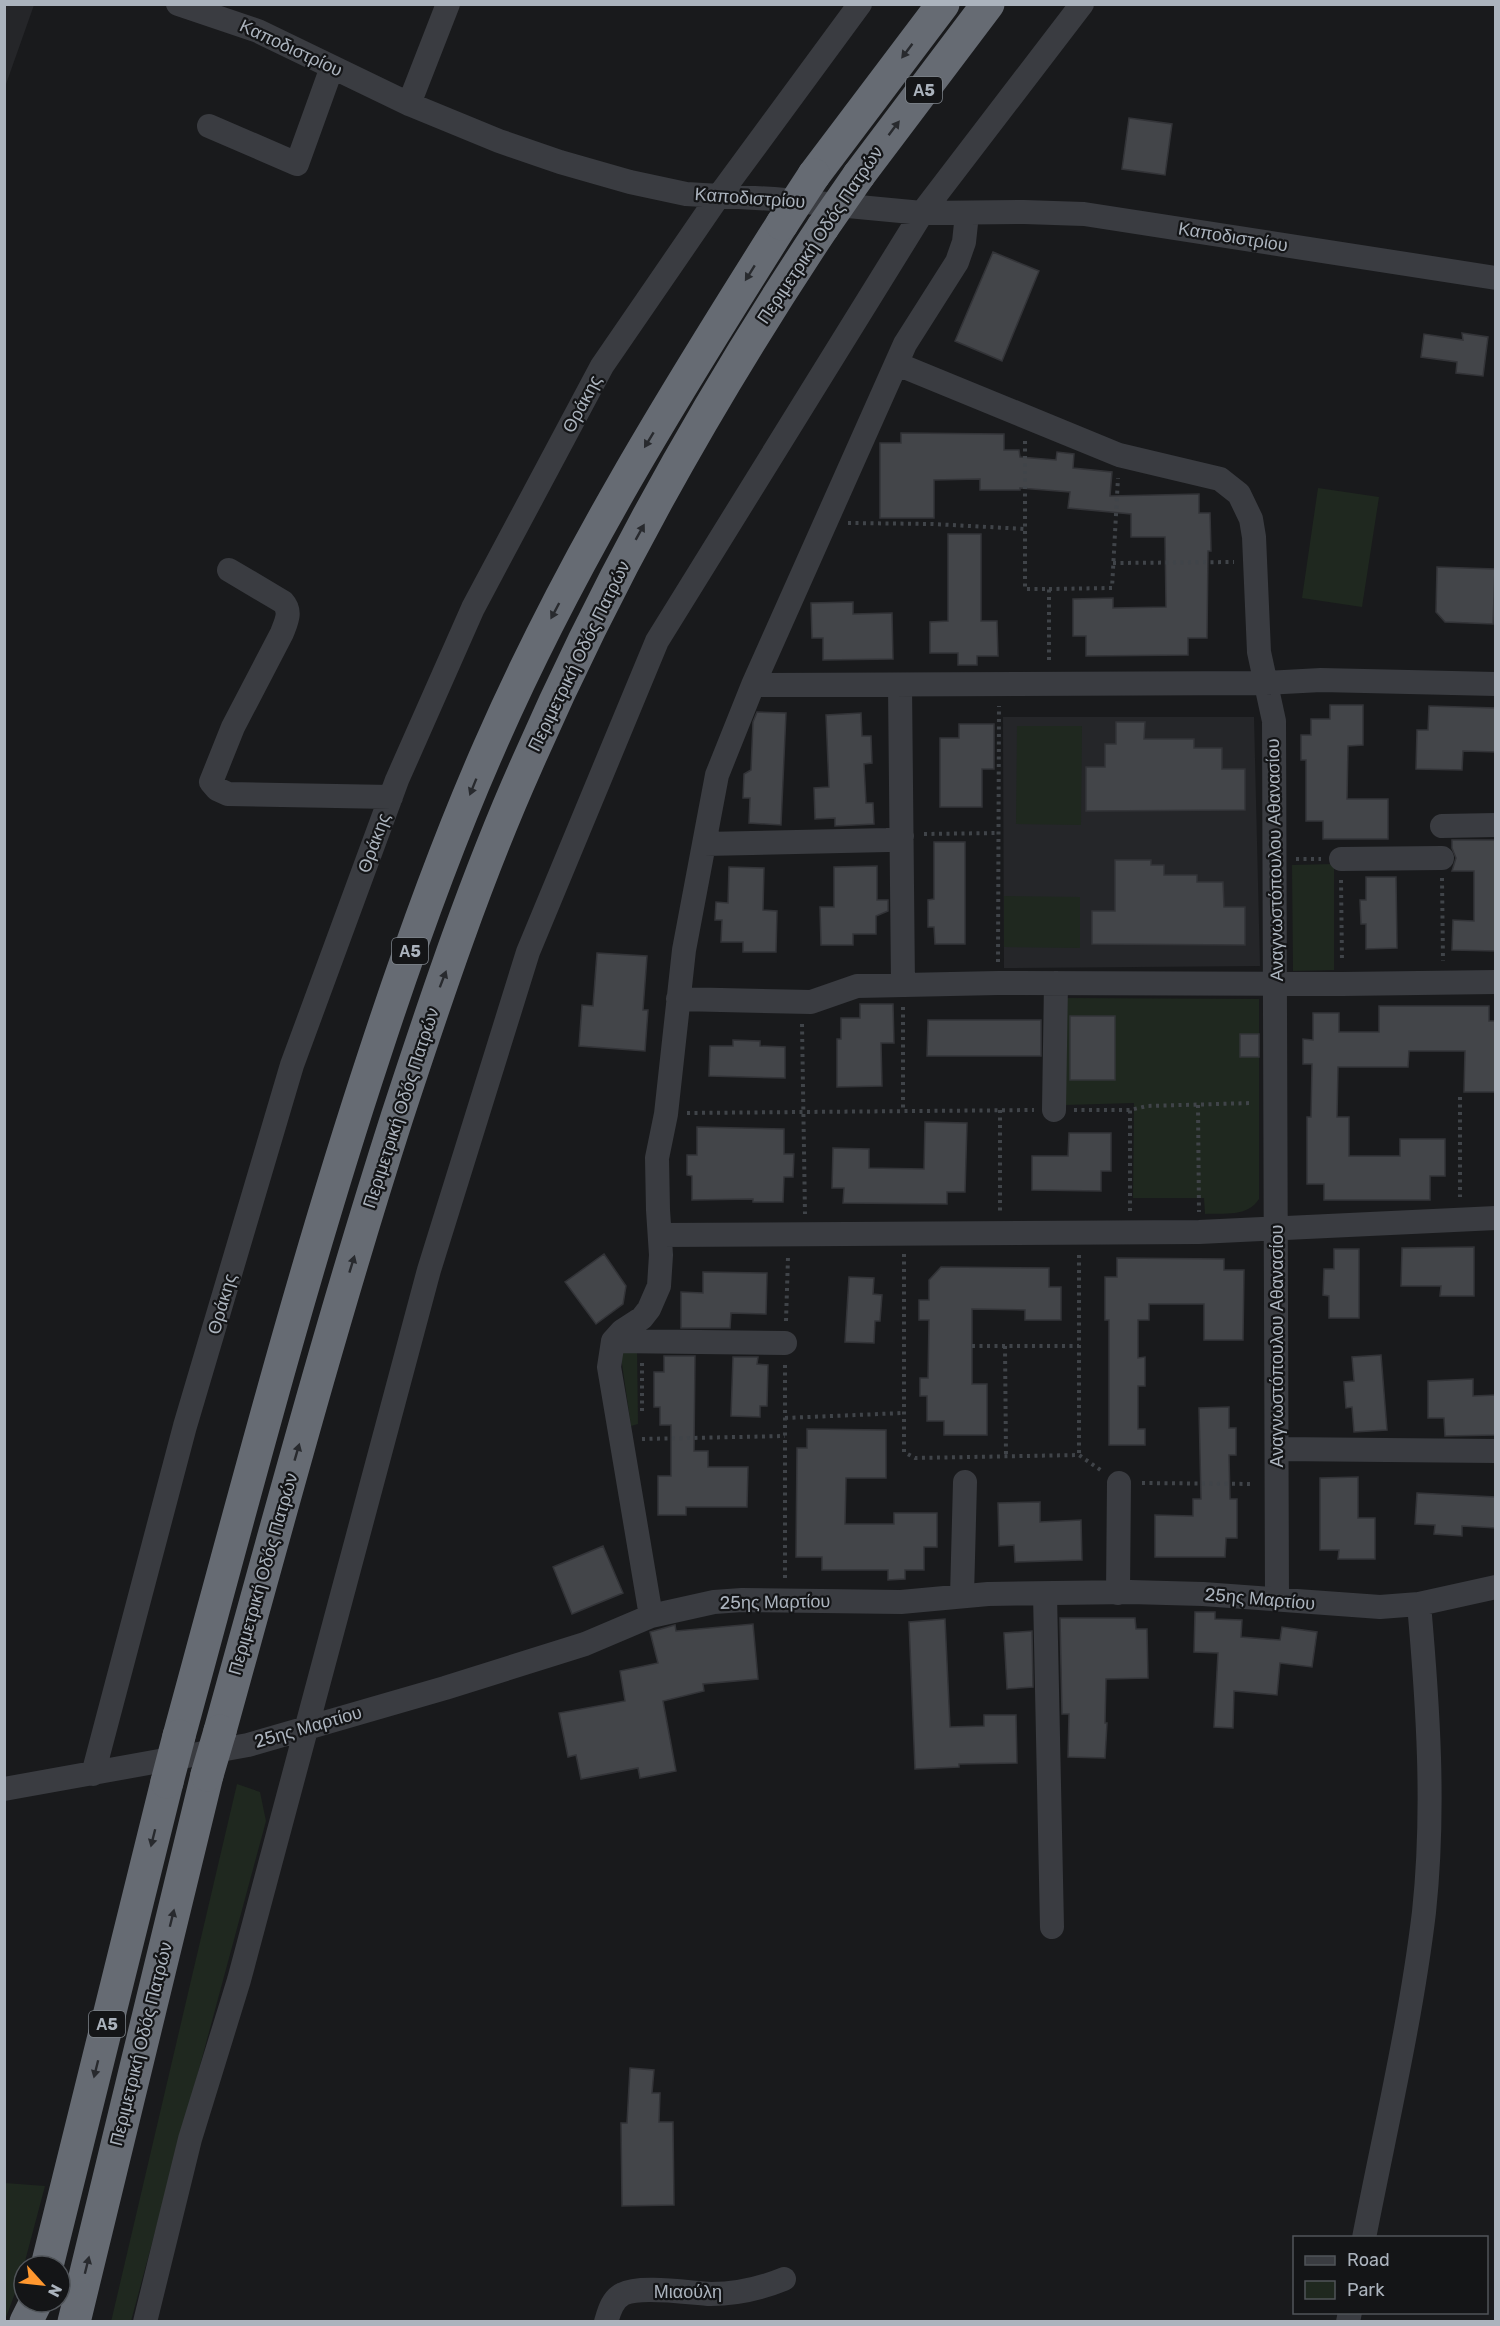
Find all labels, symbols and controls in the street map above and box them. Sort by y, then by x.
street label: Καποδιστρίου [236,15,346,81]
one-way arrow [902,44,914,59]
road number: Α5 [906,77,942,103]
one-way arrow [888,120,901,136]
street label: Περιμετρική Οδός Πατρών [752,142,888,328]
street label: Καποδιστρίου [694,183,806,213]
street label: Καποδιστρίου [1177,217,1289,257]
one-way arrow [745,265,756,281]
street label: Θράκης [558,371,606,437]
one-way arrow [644,432,655,448]
one-way arrow [635,523,645,540]
street label: Περιμετρική Οδός Πατρών [523,557,635,755]
one-way arrow [550,602,560,619]
street label: Αναγνωστόπουλου Αθανασίου [1262,738,1288,982]
one-way arrow [468,779,478,797]
street label: Θράκης [353,810,395,876]
road number: Α5 [392,938,428,964]
one-way arrow [439,970,448,988]
street label: Περιμετρική Οδός Πατρών [358,1005,444,1211]
street label: Αναγνωστόπουλου Αθανασίου [1266,1225,1288,1467]
one-way arrow [348,1255,357,1273]
street label: Θράκης [203,1271,241,1337]
one-way arrow [293,1443,302,1461]
street label: Περιμετρική Οδός Πατρών [224,1470,302,1678]
street label: 25ης Μαρτίου [1204,1583,1316,1615]
street label: 25ης Μαρτίου [719,1590,831,1614]
street label: 25ης Μαρτίου [252,1701,364,1753]
one-way arrow [148,1829,158,1848]
one-way arrow [167,1909,177,1927]
street label: Περιμετρική Οδός Πατρών [105,1940,177,2148]
road number: Α5 [89,2011,125,2037]
one-way arrow [91,2059,101,2078]
legend [1293,2236,1488,2314]
text: Road [1347,2249,1390,2271]
north arrow [12,2254,72,2314]
one-way arrow [83,2255,93,2274]
text: Park [1347,2279,1385,2301]
text: N [44,2281,66,2300]
street label: Μιαούλη [654,2281,722,2303]

